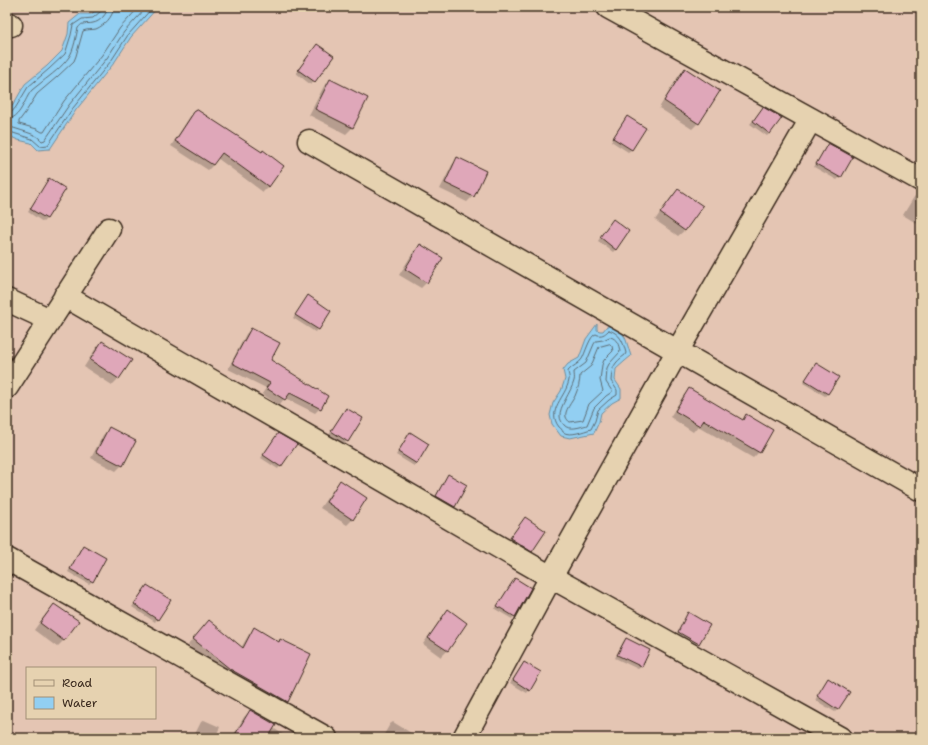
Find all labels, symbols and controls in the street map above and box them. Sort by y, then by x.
legend [26,667,156,719]
text: Road [62,675,93,691]
text: Water [62,695,98,711]

